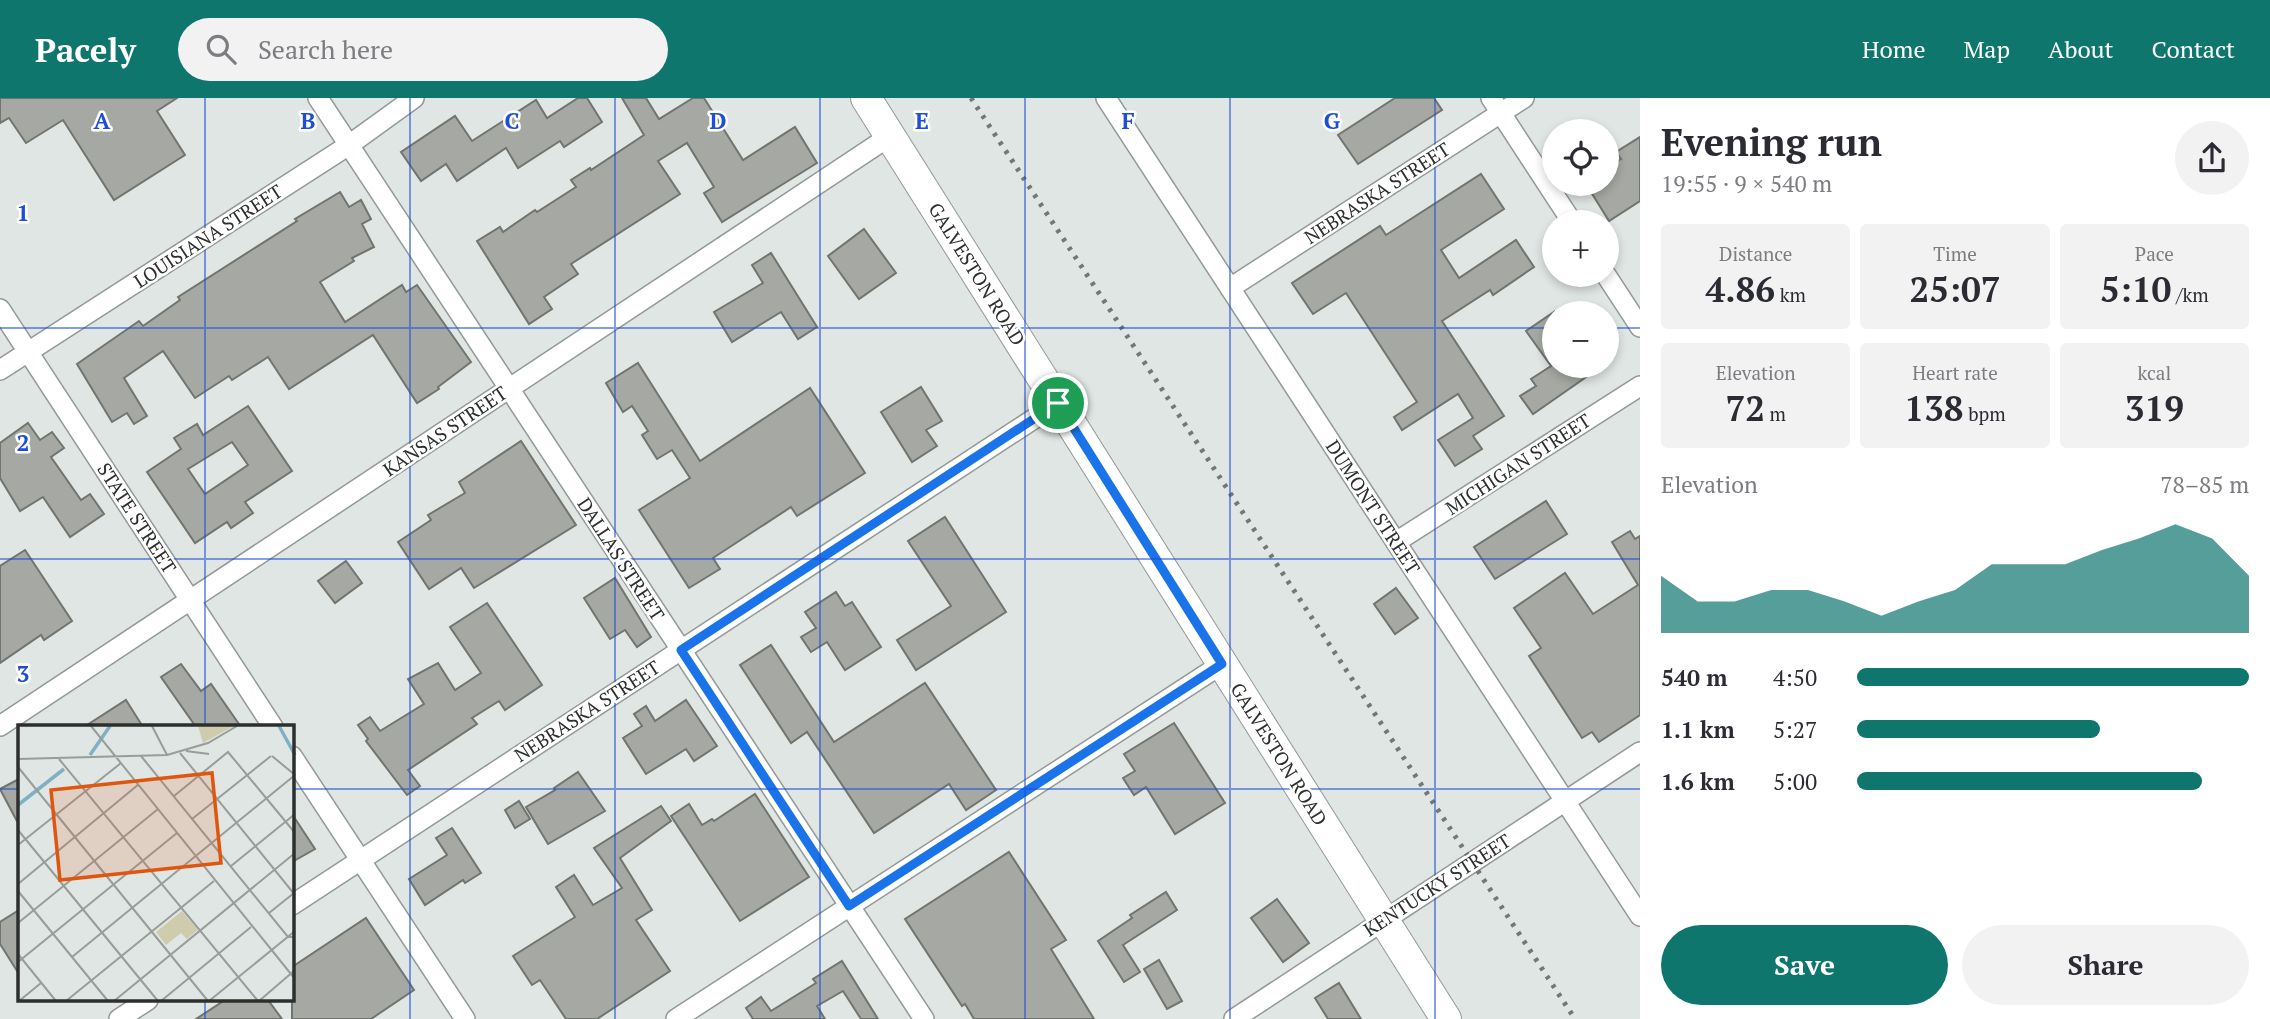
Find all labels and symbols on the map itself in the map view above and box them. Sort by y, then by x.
text: A [94,105,111,136]
text: B [301,105,316,136]
text: C [505,105,520,136]
text: D [710,105,727,136]
text: E [915,105,929,136]
text: F [1121,105,1135,136]
text: G [1324,105,1341,136]
street label: NEBRASKA STREET [1299,136,1455,249]
street label: LOUISIANA STREET [129,178,287,293]
text: 1 [17,197,30,228]
street label: GALVESTON ROAD [923,198,1031,350]
pin [1028,373,1088,433]
street label: KANSAS STREET [378,380,512,481]
street label: MICHIGAN STREET [1440,407,1595,520]
text: 2 [17,427,30,458]
street label: DUMONT STREET [1321,435,1426,579]
street label: STATE STREET [92,458,183,578]
street label: DALLAS STREET [572,492,671,625]
street label: NEBRASKA STREET [509,654,665,767]
text: 3 [17,658,30,689]
street label: GALVESTON ROAD [1225,678,1333,830]
inset map [18,725,294,1002]
street label: KENTUCKY STREET [1358,828,1515,942]

